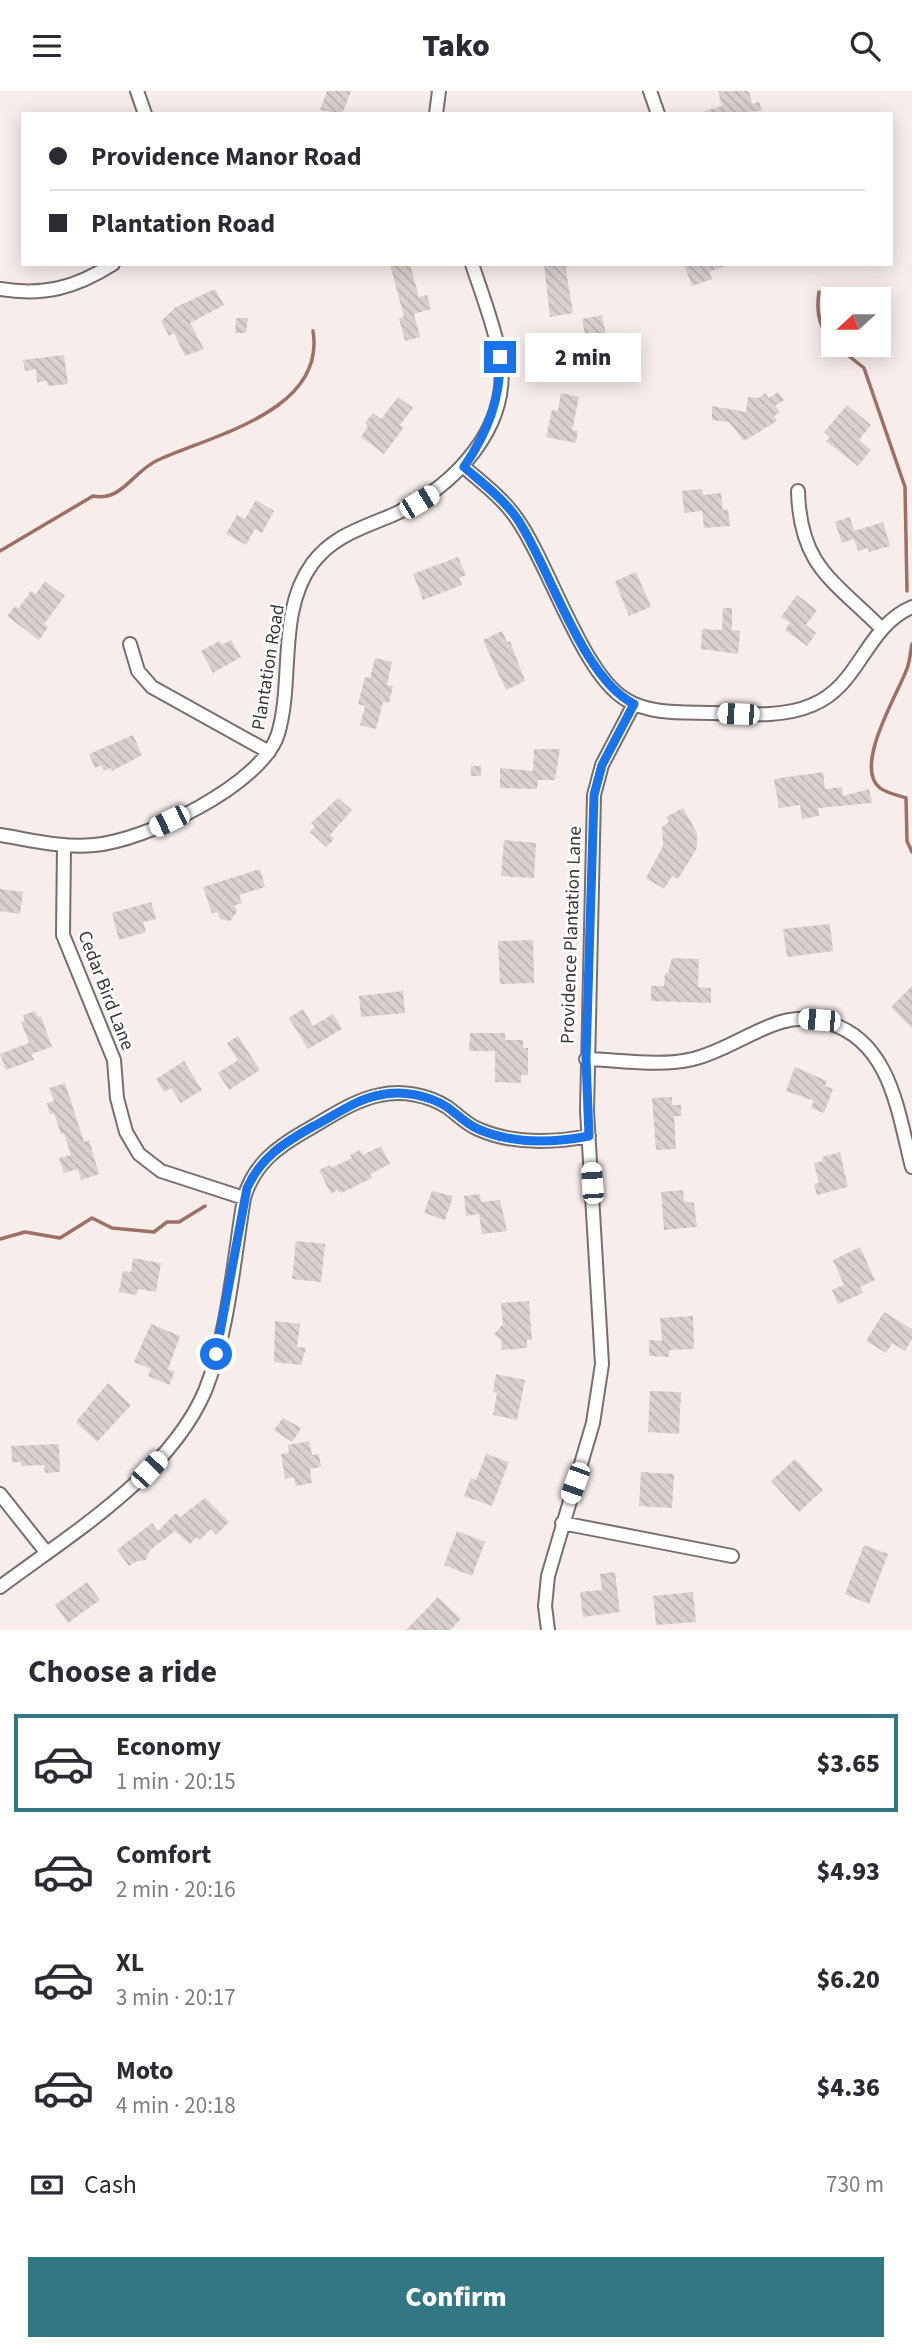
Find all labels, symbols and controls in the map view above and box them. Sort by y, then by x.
text: Tako [422,23,490,69]
icon: menu [28,27,66,65]
icon: search [846,27,884,65]
text: Providence Manor Road [91,138,362,175]
text: Plantation Road [91,205,275,242]
north arrow [821,287,891,357]
map controls [821,287,891,357]
callout: 2 min [524,333,640,381]
route end [484,341,516,373]
text: 2 min [555,341,611,374]
car [396,482,443,522]
street label: Plantation Road [245,602,292,732]
car [717,703,760,725]
car [146,802,193,840]
street label: Providence Plantation Lane [554,826,589,1044]
street label: Cedar Bird Lane [70,927,141,1054]
car [798,1008,841,1032]
car [581,1161,604,1205]
route start [200,1338,232,1370]
car [127,1447,172,1493]
car [558,1460,593,1506]
text: Choose a ride [28,1649,217,1695]
text: Economy [116,1728,221,1765]
icon: car [32,1732,95,1795]
text: $3.65 [816,1745,880,1782]
text: 1 min · 20:15 [116,1765,236,1798]
text: Comfort [116,1836,211,1873]
icon: car [32,1840,95,1903]
text: $4.93 [816,1853,880,1890]
text: 2 min · 20:16 [116,1873,236,1906]
text: XL [116,1944,144,1981]
icon: car [32,1948,95,2011]
text: $6.20 [816,1961,880,1998]
text: 3 min · 20:17 [116,1981,236,2014]
text: Moto [116,2052,173,2089]
icon: car [32,2056,95,2119]
text: $4.36 [816,2069,880,2106]
text: 4 min · 20:18 [116,2089,236,2122]
icon: cash [28,2166,66,2204]
text: Cash [84,2166,137,2203]
text: 730 m [826,2168,884,2201]
button: Confirm [28,2257,884,2337]

